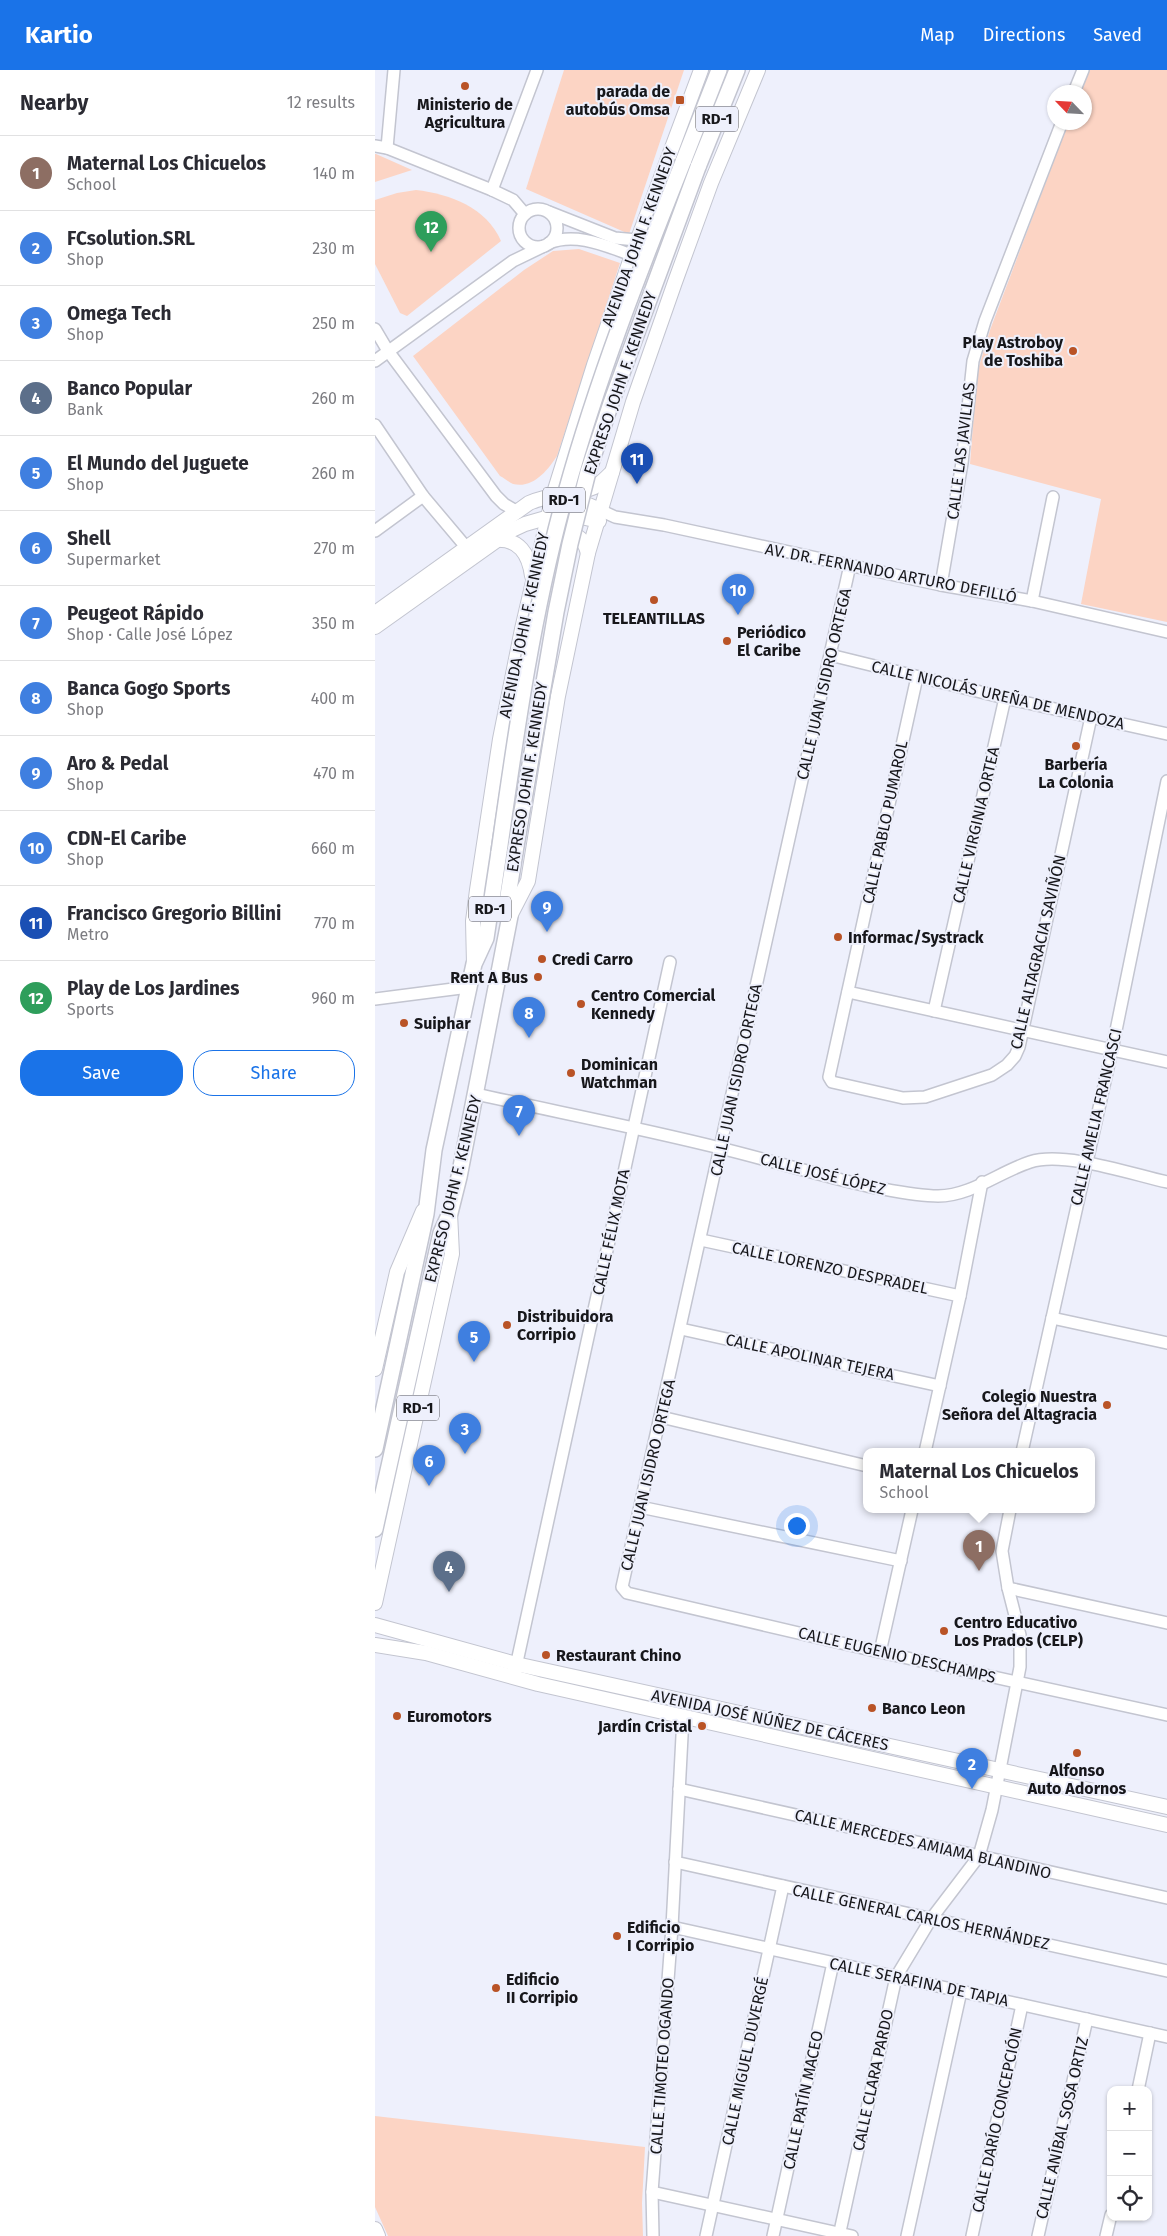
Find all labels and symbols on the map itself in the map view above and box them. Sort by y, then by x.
marker: Ministerio de Agricultura [459,80,471,92]
place label: parada de autobús Omsa [566,82,670,119]
north arrow [1047,85,1092,130]
marker: parada de autobús Omsa [674,94,686,106]
place label: Ministerio de Agricultura [417,95,513,132]
road number: RD-1 [696,106,738,132]
street label: AVENIDA JOHN F. KENNEDY [598,145,680,329]
pin: 12 [415,211,447,252]
street label: EXPRESO JOHN F. KENNEDY [580,289,660,477]
place label: Play Astroboy de Toshiba [963,333,1064,370]
marker: Play Astroboy de Toshiba [1067,345,1079,357]
street label: CALLE LAS JAVILLAS [943,381,979,521]
pin: 11 [621,443,653,484]
road number: RD-1 [543,488,585,512]
street label: AVENIDA JOHN F. KENNEDY [495,530,553,720]
street label: AV. DR. FERNANDO ARTURO DEFILLÓ [764,538,1019,607]
pin: 10 [722,574,754,615]
street label: CALLE JUAN ISIDRO ORTEGA [793,585,856,782]
marker: TELEANTILLAS [648,594,660,606]
place label: TELEANTILLAS [603,609,705,628]
place label: Periódico El Caribe [737,623,806,660]
marker: Periódico El Caribe [721,635,733,647]
street label: CALLE NICOLÁS UREÑA DE MENDOZA [870,656,1127,734]
street label: EXPRESO JOHN F. KENNEDY [503,680,551,873]
street label: CALLE PABLO PUMAROL [858,738,912,906]
marker: Barbería La Colonia [1070,740,1082,752]
street label: CALLE VIRGINIA ORTEA [949,744,1003,905]
place label: Barbería La Colonia [1038,755,1114,792]
street label: CALLE ALTAGRACIA SAVIÑÓN [1005,853,1070,1051]
pin: 9 [531,891,563,932]
road number: RD-1 [469,896,511,922]
place label: Informac/Systrack [848,928,984,947]
marker: Informac/Systrack [832,931,844,943]
place label: Credi Carro [552,950,633,969]
marker: Credi Carro [536,953,548,965]
place label: Rent A Bus [450,968,528,987]
marker: Rent A Bus [532,971,544,983]
street label: CALLE JUAN ISIDRO ORTEGA [706,981,766,1178]
place label: Centro Comercial Kennedy [591,986,715,1023]
pin: 8 [513,997,545,1038]
marker: Centro Comercial Kennedy [575,998,587,1010]
place label: Suiphar [414,1014,471,1033]
marker: Suiphar [398,1017,410,1029]
street label: CALLE AMELIA FRANCASCI [1066,1027,1126,1207]
place label: Dominican Watchman [581,1055,658,1092]
marker: Dominican Watchman [565,1067,577,1079]
street label: EXPRESO JOHN F. KENNEDY [421,1093,486,1285]
pin: 7 [503,1095,535,1136]
street label: CALLE JOSÉ LÓPEZ [758,1148,888,1199]
street label: CALLE FÉLIX MOTA [587,1166,634,1297]
street label: CALLE LORENZO DESPRADEL [730,1238,930,1298]
place label: Distribuidora Corripio [517,1307,614,1344]
marker: Distribuidora Corripio [501,1319,513,1331]
pin: 5 [458,1321,490,1362]
street label: CALLE APOLINAR TEJERA [724,1330,897,1384]
street label: CALLE JUAN ISIDRO ORTEGA [617,1376,680,1573]
place label: Colegio Nuestra Señora del Altagracia [942,1387,1097,1424]
road number: RD-1 [397,1396,439,1420]
marker: Colegio Nuestra Señora del Altagracia [1101,1399,1113,1411]
pin: 3 [449,1413,481,1454]
pin: 6 [413,1445,445,1486]
your location [784,1513,810,1539]
pin: 1 [963,1530,995,1571]
pin: 4 [433,1551,465,1592]
place label: Centro Educativo Los Prados (CELP) [954,1613,1083,1650]
street label: CALLE EUGENIO DESCHAMPS [796,1623,998,1687]
marker: Centro Educativo Los Prados (CELP) [938,1625,950,1637]
place label: Restaurant Chino [556,1646,681,1665]
marker: Restaurant Chino [540,1649,552,1661]
street label: AVENIDA JOSÉ NÚÑEZ DE CÁCERES [650,1685,891,1754]
place label: Banco Leon [882,1699,966,1718]
marker: Banco Leon [866,1702,878,1714]
place label: Euromotors [407,1707,492,1726]
marker: Euromotors [391,1710,403,1722]
place label: Jardín Cristal [597,1717,692,1736]
marker: Jardín Cristal [696,1720,708,1732]
marker: Alfonso Auto Adornos [1071,1747,1083,1759]
pin: 2 [956,1748,988,1789]
place label: Alfonso Auto Adornos [1027,1761,1127,1798]
street label: CALLE MERCEDES AMIAMA BLANDINO [793,1805,1053,1883]
street label: CALLE GENERAL CARLOS HERNÁNDEZ [791,1879,1051,1954]
place label: Edificio I Corripio [627,1918,694,1955]
marker: Edificio I Corripio [611,1930,623,1942]
street label: CALLE SERAFINA DE TAPIA [828,1954,1011,2010]
place label: Edificio II Corripio [506,1970,578,2007]
street label: CALLE MIGUEL DUVERGÉ [717,1975,772,2147]
street label: CALLE TIMOTEO OGANDO [646,1977,678,2155]
marker: Edificio II Corripio [490,1982,502,1994]
street label: CALLE CLARA PARDO [849,2007,897,2153]
street label: CALLE DARÍO CONCEPCIÓN [967,2025,1026,2214]
street label: CALLE PATÍN MACEO [778,2029,827,2171]
street label: CALLE ANÍBAL SOSA ORTIZ [1031,2035,1092,2221]

